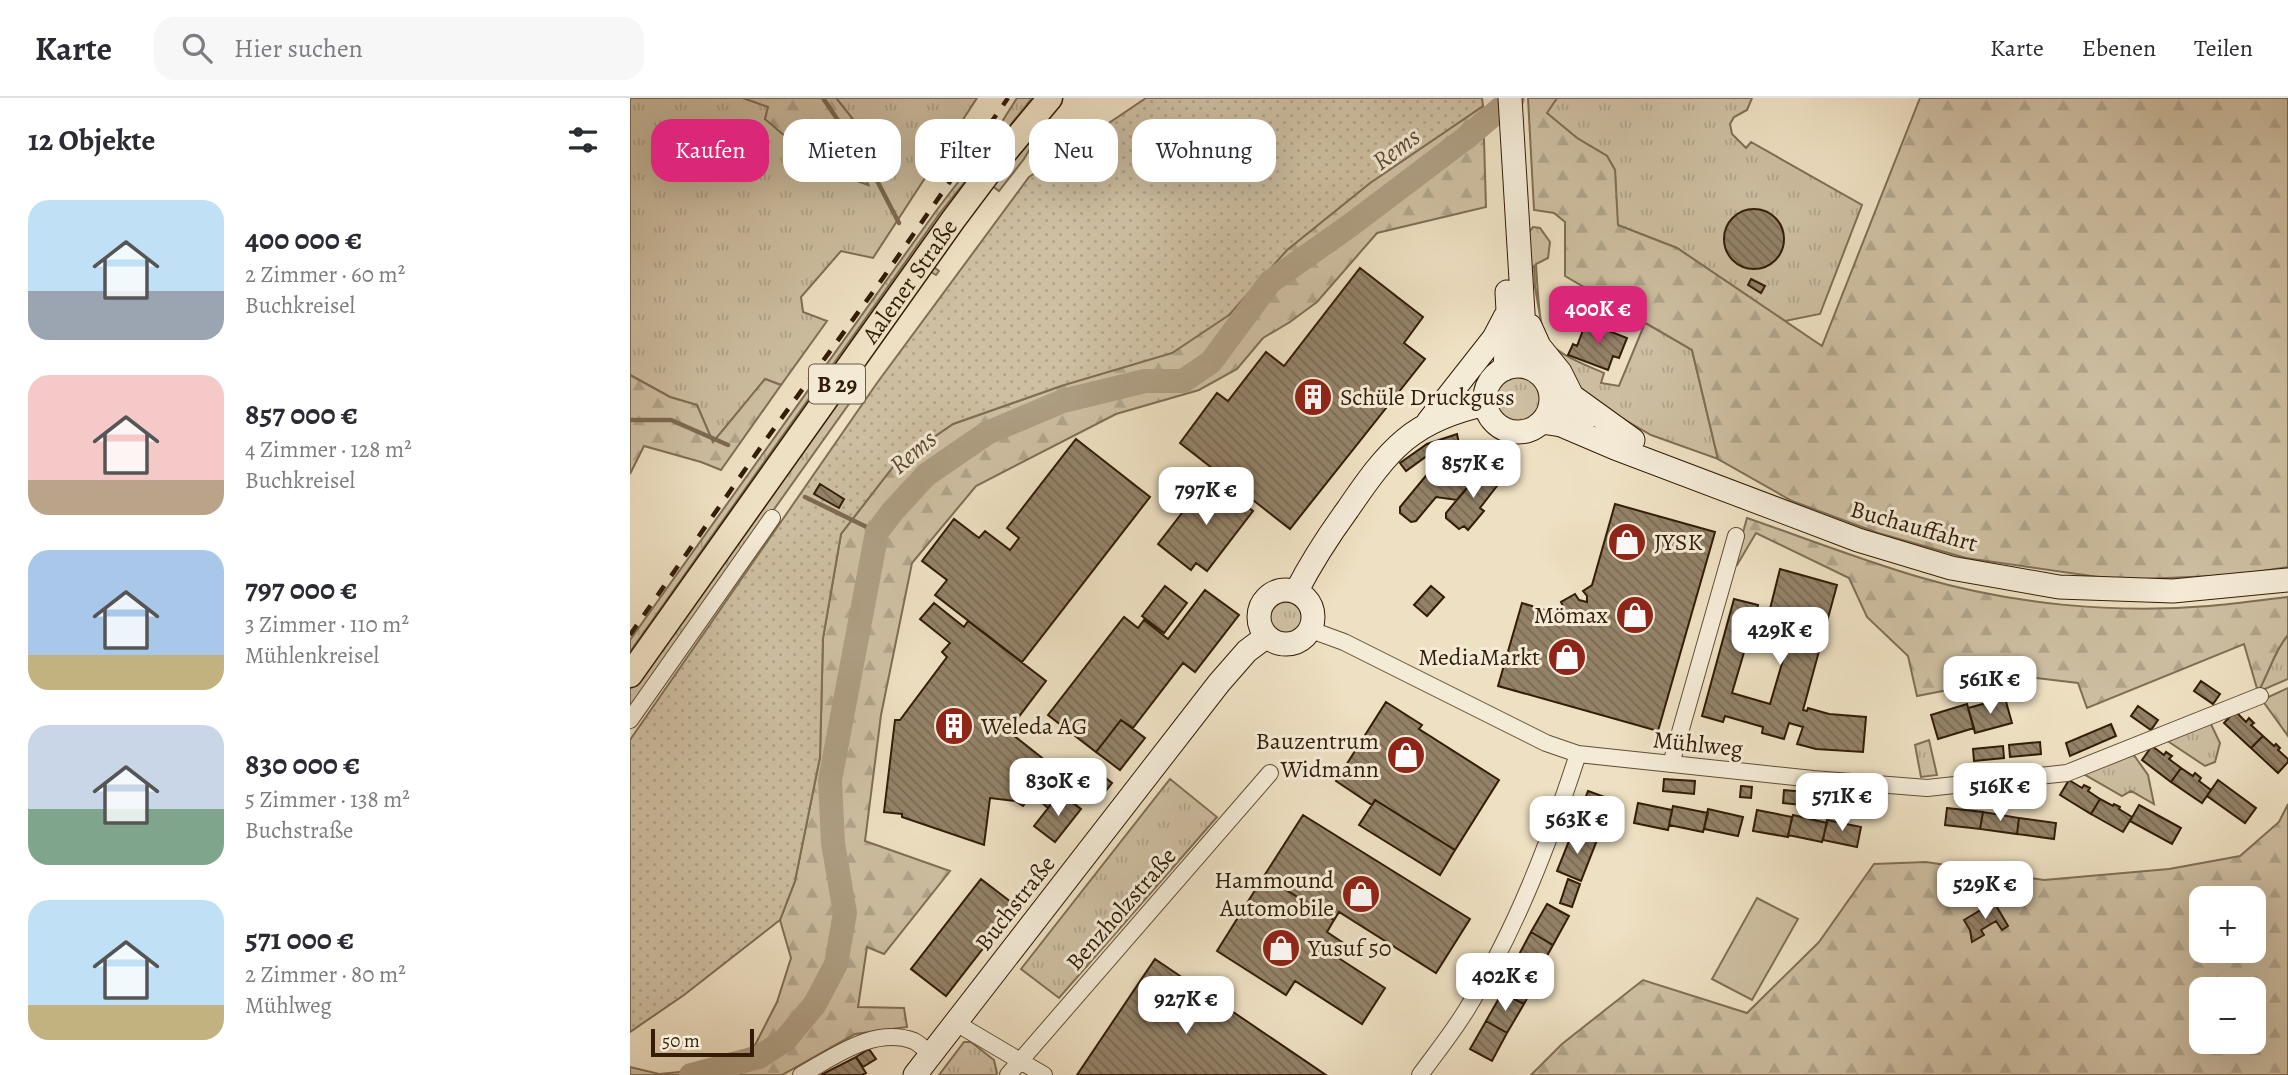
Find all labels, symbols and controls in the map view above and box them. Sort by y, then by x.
search box [154,17,644,80]
text: Karte [35,26,112,71]
icon: search [178,29,216,67]
text: Hier suchen [234,31,363,66]
text: Karte [1990,32,2044,64]
text: Ebenen [2082,32,2156,64]
text: Teilen [2194,32,2253,64]
chip: Kaufen [651,119,769,182]
chip: Mieten [783,119,901,182]
chip: Filter [915,119,1015,182]
chip: Neu [1029,119,1118,182]
chip: Wohnung [1132,119,1276,182]
water label: Rems [1365,119,1427,179]
text: 12 Objekte [28,120,155,160]
icon: filters [564,121,602,159]
street label: Aalener Straße [854,213,965,351]
text: 400 000 € [245,219,362,259]
icon: home [84,228,168,312]
text: 2 Zimmer · 60 m² [245,259,405,290]
pin: 400K € [1541,286,1655,346]
text: Buchkreisel [245,290,355,321]
text: 400K € [1565,293,1631,324]
road number: B 29 [809,364,865,404]
building icon: Schüle Druckguss [1292,376,1334,418]
place label: Schüle Druckguss [1340,381,1515,413]
text: 857 000 € [245,394,358,434]
icon: home [84,403,168,487]
water label: Rems [882,422,944,482]
text: 4 Zimmer · 128 m² [245,434,412,465]
pin: 857K € [1416,440,1530,500]
text: 857K € [1442,447,1505,478]
text: Buchkreisel [245,465,355,496]
pin: 797K € [1149,468,1263,527]
text: 797K € [1175,474,1237,505]
street label: Buchauffahrt [1847,493,1981,559]
shop icon: JYSK [1606,521,1648,563]
place label: JYSK [1654,526,1703,558]
text: 797 000 € [245,569,357,609]
icon: home [84,578,168,662]
shop icon: Mömax [1614,594,1656,636]
place label: Mömax [1534,599,1609,631]
pin: 429K € [1723,608,1837,667]
text: 3 Zimmer · 110 m² [245,609,409,640]
text: 429K € [1748,614,1812,645]
shop icon: MediaMarkt [1546,636,1588,678]
text: Mühlenkreisel [245,640,379,671]
place label: MediaMarkt [1418,641,1540,673]
pin: 561K € [1933,656,2047,716]
text: 561K € [1959,663,2021,694]
building icon: Weleda AG [933,705,975,747]
place label: Weleda AG [980,710,1088,742]
street label: Mühlweg [1651,723,1745,765]
place label: Bauzentrum Widmann [1255,725,1379,785]
shop icon: Bauzentrum Widmann [1385,734,1427,776]
text: 830 000 € [245,744,360,784]
icon: home [84,753,168,837]
pin: 830K € [1001,758,1115,818]
pin: 516K € [1943,764,2057,823]
text: 830K € [1026,765,1090,796]
text: 516K € [1969,770,2031,801]
pin: 571K € [1785,774,1899,833]
text: 571K € [1812,780,1872,811]
text: 5 Zimmer · 138 m² [245,784,410,815]
pin: 563K € [1520,796,1634,856]
text: 563K € [1546,803,1608,834]
text: Buchstraße [245,815,353,846]
street label: Benzholzstraße [1059,841,1183,977]
street label: Buchstraße [968,849,1062,957]
pin: 529K € [1928,862,2042,921]
place label: Hammound Automobile [1214,864,1334,924]
text: 529K € [1953,868,2017,899]
shop icon: Hammound Automobile [1340,873,1382,915]
map controls [2189,886,2266,1054]
button: + [2189,886,2266,963]
text: 571 000 € [245,919,354,959]
shop icon: Yusuf 50 [1260,927,1302,969]
icon: home [84,928,168,1012]
place label: Yusuf 50 [1307,932,1392,964]
pin: 402K € [1448,954,1562,1013]
text: 2 Zimmer · 80 m² [245,959,406,990]
text: 402K € [1472,960,1538,991]
pin: 927K € [1129,976,1243,1036]
button: − [2189,977,2266,1054]
text: 927K € [1154,983,1218,1014]
text: Mühlweg [245,990,332,1021]
scale bar [651,1026,754,1058]
text: 50 m [662,1028,700,1054]

